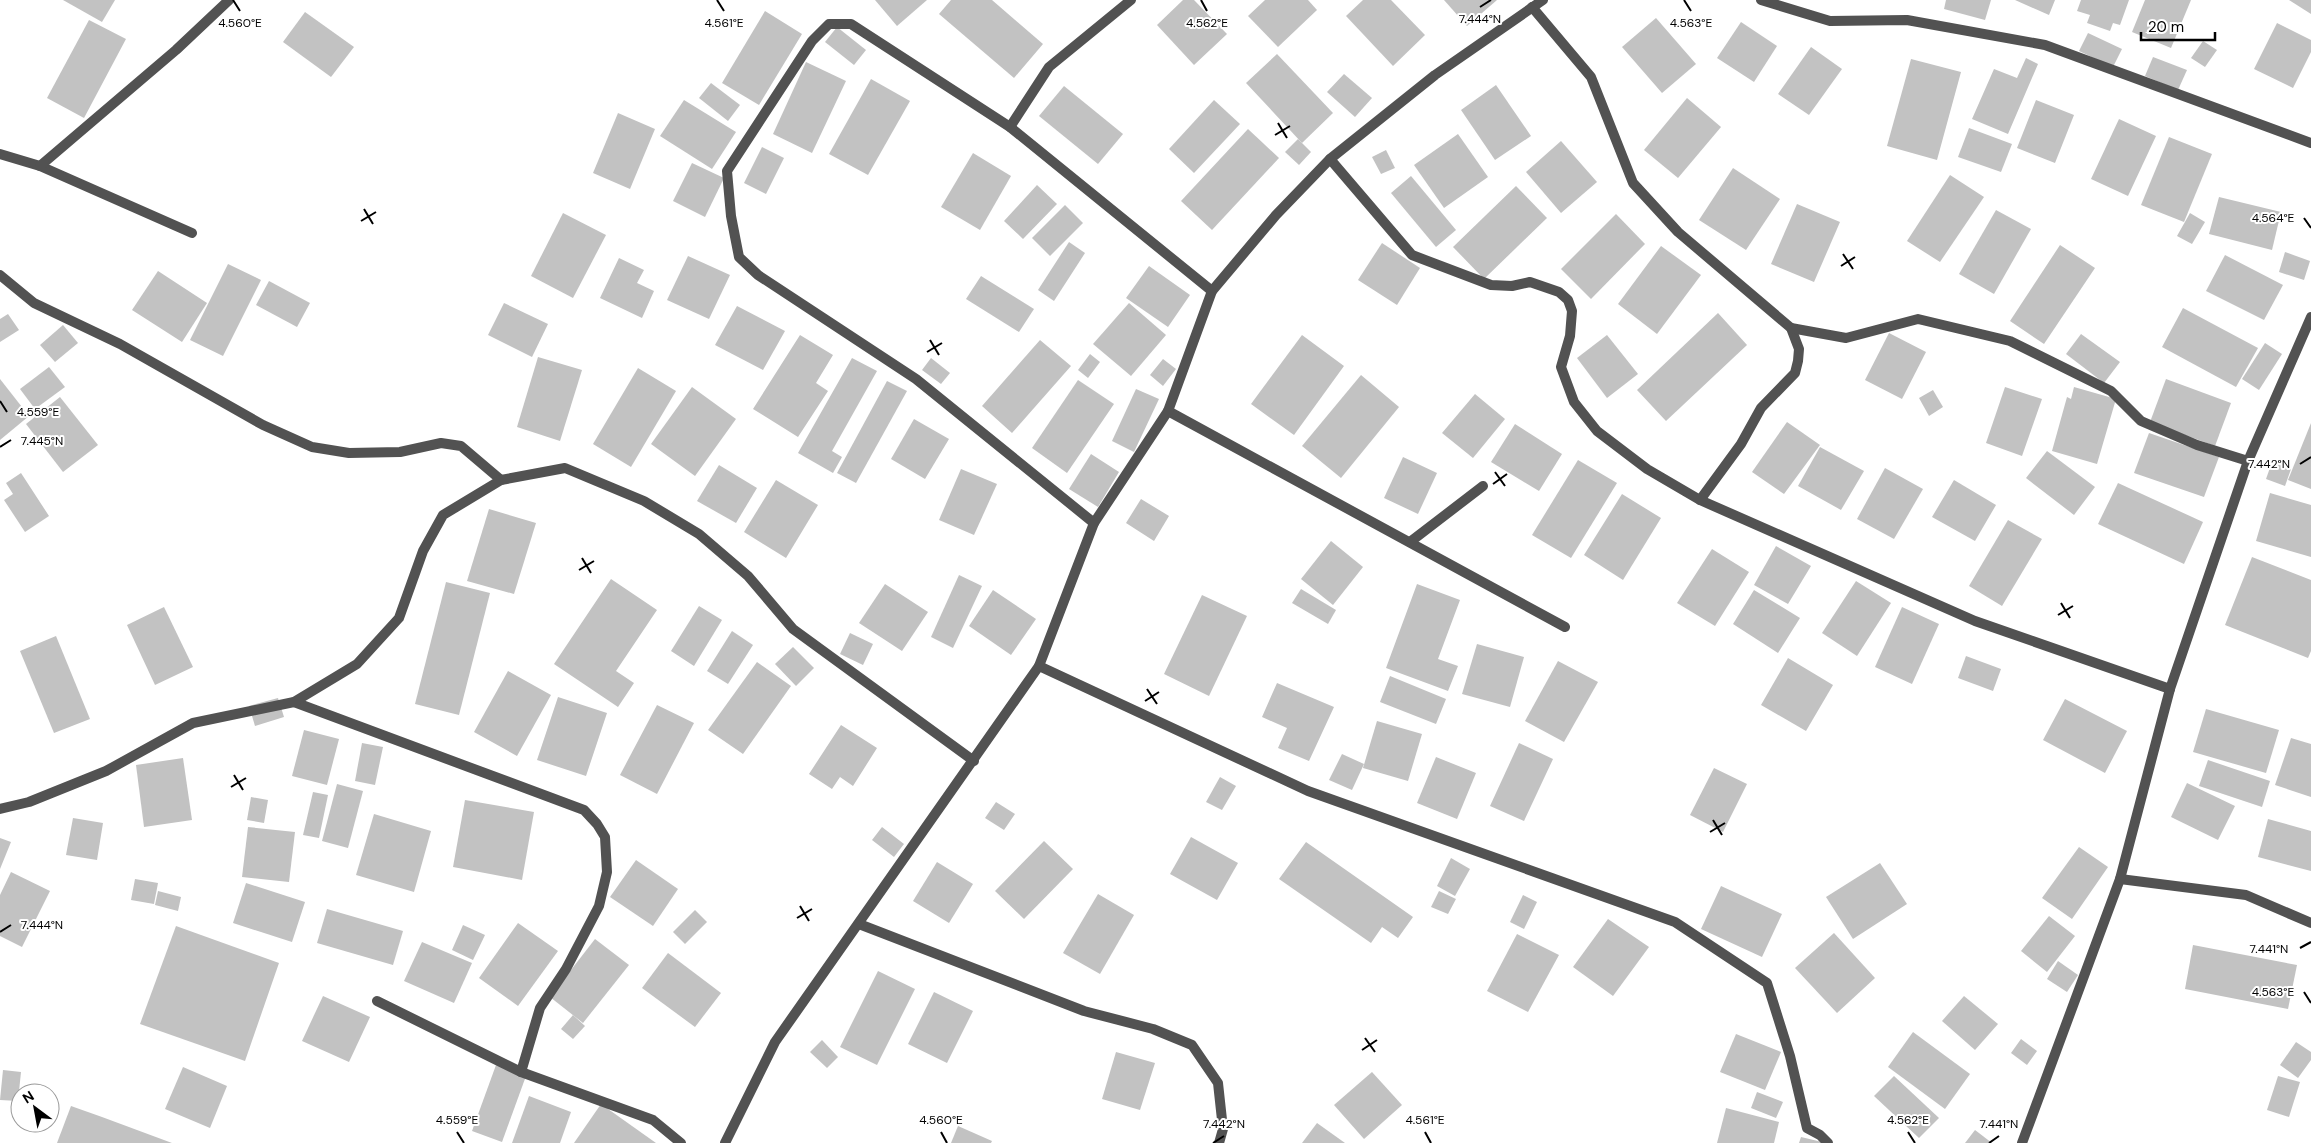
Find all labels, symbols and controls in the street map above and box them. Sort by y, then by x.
scale bar [2141,10,2215,42]
text: 7.444°N [1459,11,1501,27]
text: 4.560°E [218,15,262,31]
text: 4.561°E [704,15,744,31]
text: 4.562°E [1186,15,1228,31]
text: 4.563°E [1670,15,1712,31]
text: 20 m [2148,17,2184,37]
text: 4.564°E [2252,210,2295,226]
text: 4.559°E [17,404,59,420]
text: 7.445°N [21,433,63,449]
text: 7.442°N [2248,456,2290,472]
text: 7.444°N [21,917,63,933]
text: 7.441°N [2250,941,2288,957]
text: 4.563°E [2252,984,2294,1000]
north arrow [10,1083,60,1133]
text: N [19,1087,37,1107]
text: 4.559°E [436,1112,478,1128]
text: 4.560°E [919,1112,963,1128]
text: 4.561°E [1405,1112,1445,1128]
text: 4.562°E [1887,1112,1929,1128]
text: 7.442°N [1203,1116,1245,1132]
text: 7.441°N [1980,1116,2018,1132]

